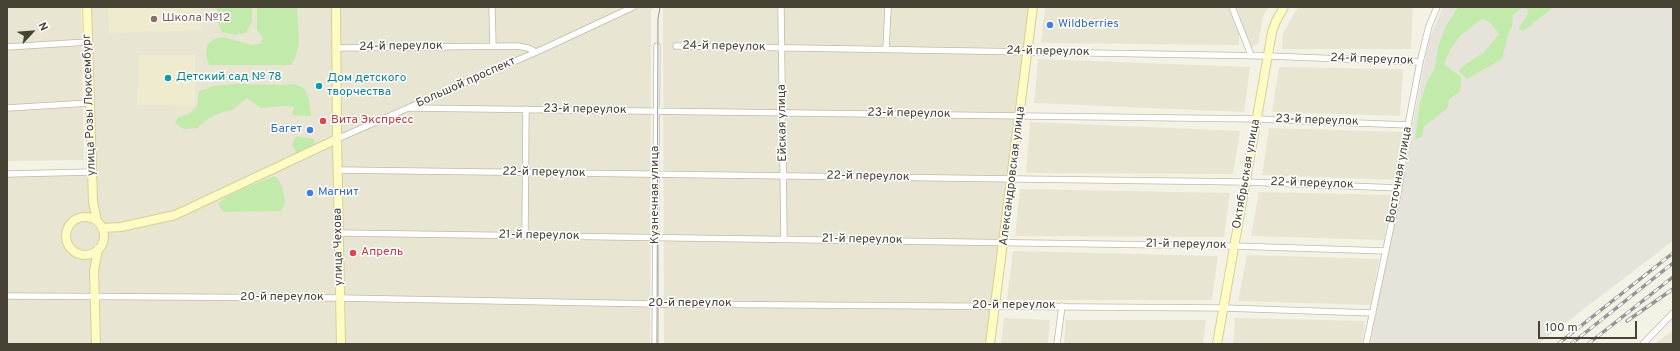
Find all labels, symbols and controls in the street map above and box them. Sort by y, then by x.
north arrow [12,12,52,52]
place label: Школа №12 [162,12,230,26]
marker: Школа №12 [149,14,159,24]
place label: Wildberries [1058,18,1119,32]
text: N [35,20,51,33]
marker: Wildberries [1045,20,1055,30]
street label: улица Розы Люксембург [80,34,100,176]
street label: 24-й переулок [359,39,443,55]
street label: 24-й переулок [682,39,766,55]
street label: 24-й переулок [1006,44,1090,60]
street label: 24-й переулок [1330,51,1414,69]
street label: Большой проспект [414,55,518,111]
place label: Детский сад № 78 [176,71,282,85]
place label: Дом детского творчества [327,72,406,100]
marker: Детский сад № 78 [163,73,173,83]
marker: Дом детского творчества [314,81,324,91]
street label: Ейская улица [775,84,791,162]
street label: 23-й переулок [543,102,627,118]
street label: 23-й переулок [867,106,951,122]
street label: Александровская улица [997,106,1029,246]
street label: 23-й переулок [1275,112,1359,130]
place label: Вита Экспресс [331,114,414,128]
marker: Вита Экспресс [318,116,328,126]
street label: Октябрьская улица [1230,118,1264,230]
place label: Багет [270,123,302,137]
marker: Багет [305,125,315,135]
street label: Восточная улица [1384,126,1416,224]
street label: Кузнечная улица [649,146,663,244]
street label: 22-й переулок [502,165,586,181]
street label: 22-й переулок [826,169,910,185]
street label: 22-й переулок [1270,175,1354,193]
place label: Магнит [318,186,359,200]
marker: Магнит [305,188,315,198]
street label: улица Чехова [331,208,347,286]
street label: 21-й переулок [498,228,580,244]
street label: 21-й переулок [821,232,903,248]
street label: 21-й переулок [1145,237,1227,253]
place label: Апрель [361,246,403,260]
marker: Апрель [348,248,358,258]
street label: 20-й переулок [240,291,324,305]
street label: 20-й переулок [648,297,732,311]
street label: 20-й переулок [972,299,1056,313]
scale bar [1540,313,1639,339]
text: 100 m [1545,320,1578,336]

